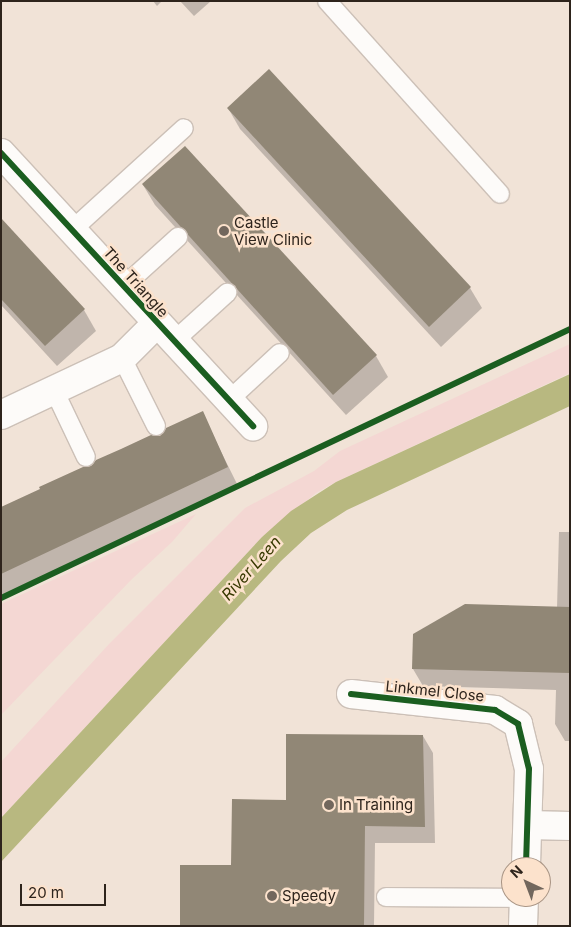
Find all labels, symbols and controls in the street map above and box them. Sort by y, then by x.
place label: Castle View Clinic [234,213,312,248]
marker: Castle View Clinic [218,225,230,237]
street label: The Triangle [100,243,172,321]
water label: River Leen [217,532,285,604]
street label: Linkmel Close [385,677,485,705]
place label: In Training [339,796,413,814]
marker: In Training [323,799,335,811]
north arrow [501,857,551,907]
text: N [506,862,526,881]
scale bar [22,874,109,906]
text: 20 m [28,883,64,902]
place label: Speedy [282,887,336,905]
marker: Speedy [266,890,278,902]

